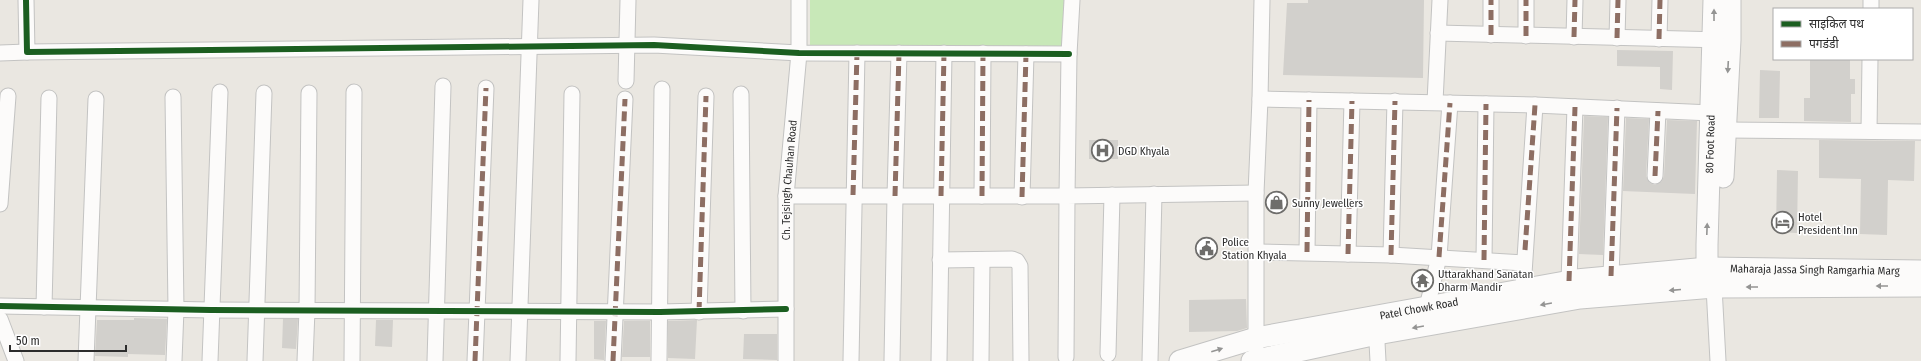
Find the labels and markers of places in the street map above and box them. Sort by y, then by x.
hospital icon: DGD Khyala [1089,138,1115,164]
place label: DGD Khyala [1118,145,1169,158]
shop icon: Sunny Jewellers [1263,190,1289,216]
place label: Sunny Jewellers [1292,197,1363,210]
hotel icon: Hotel President Inn [1770,210,1796,236]
place label: Hotel President Inn [1798,211,1858,237]
public building icon: Police Station Khyala [1194,235,1220,261]
place label: Police Station Khyala [1222,236,1287,262]
temple icon: Uttarakhand Sanatan Dharm Mandir [1410,267,1436,293]
place label: Uttarakhand Sanatan Dharm Mandir [1438,268,1533,294]

